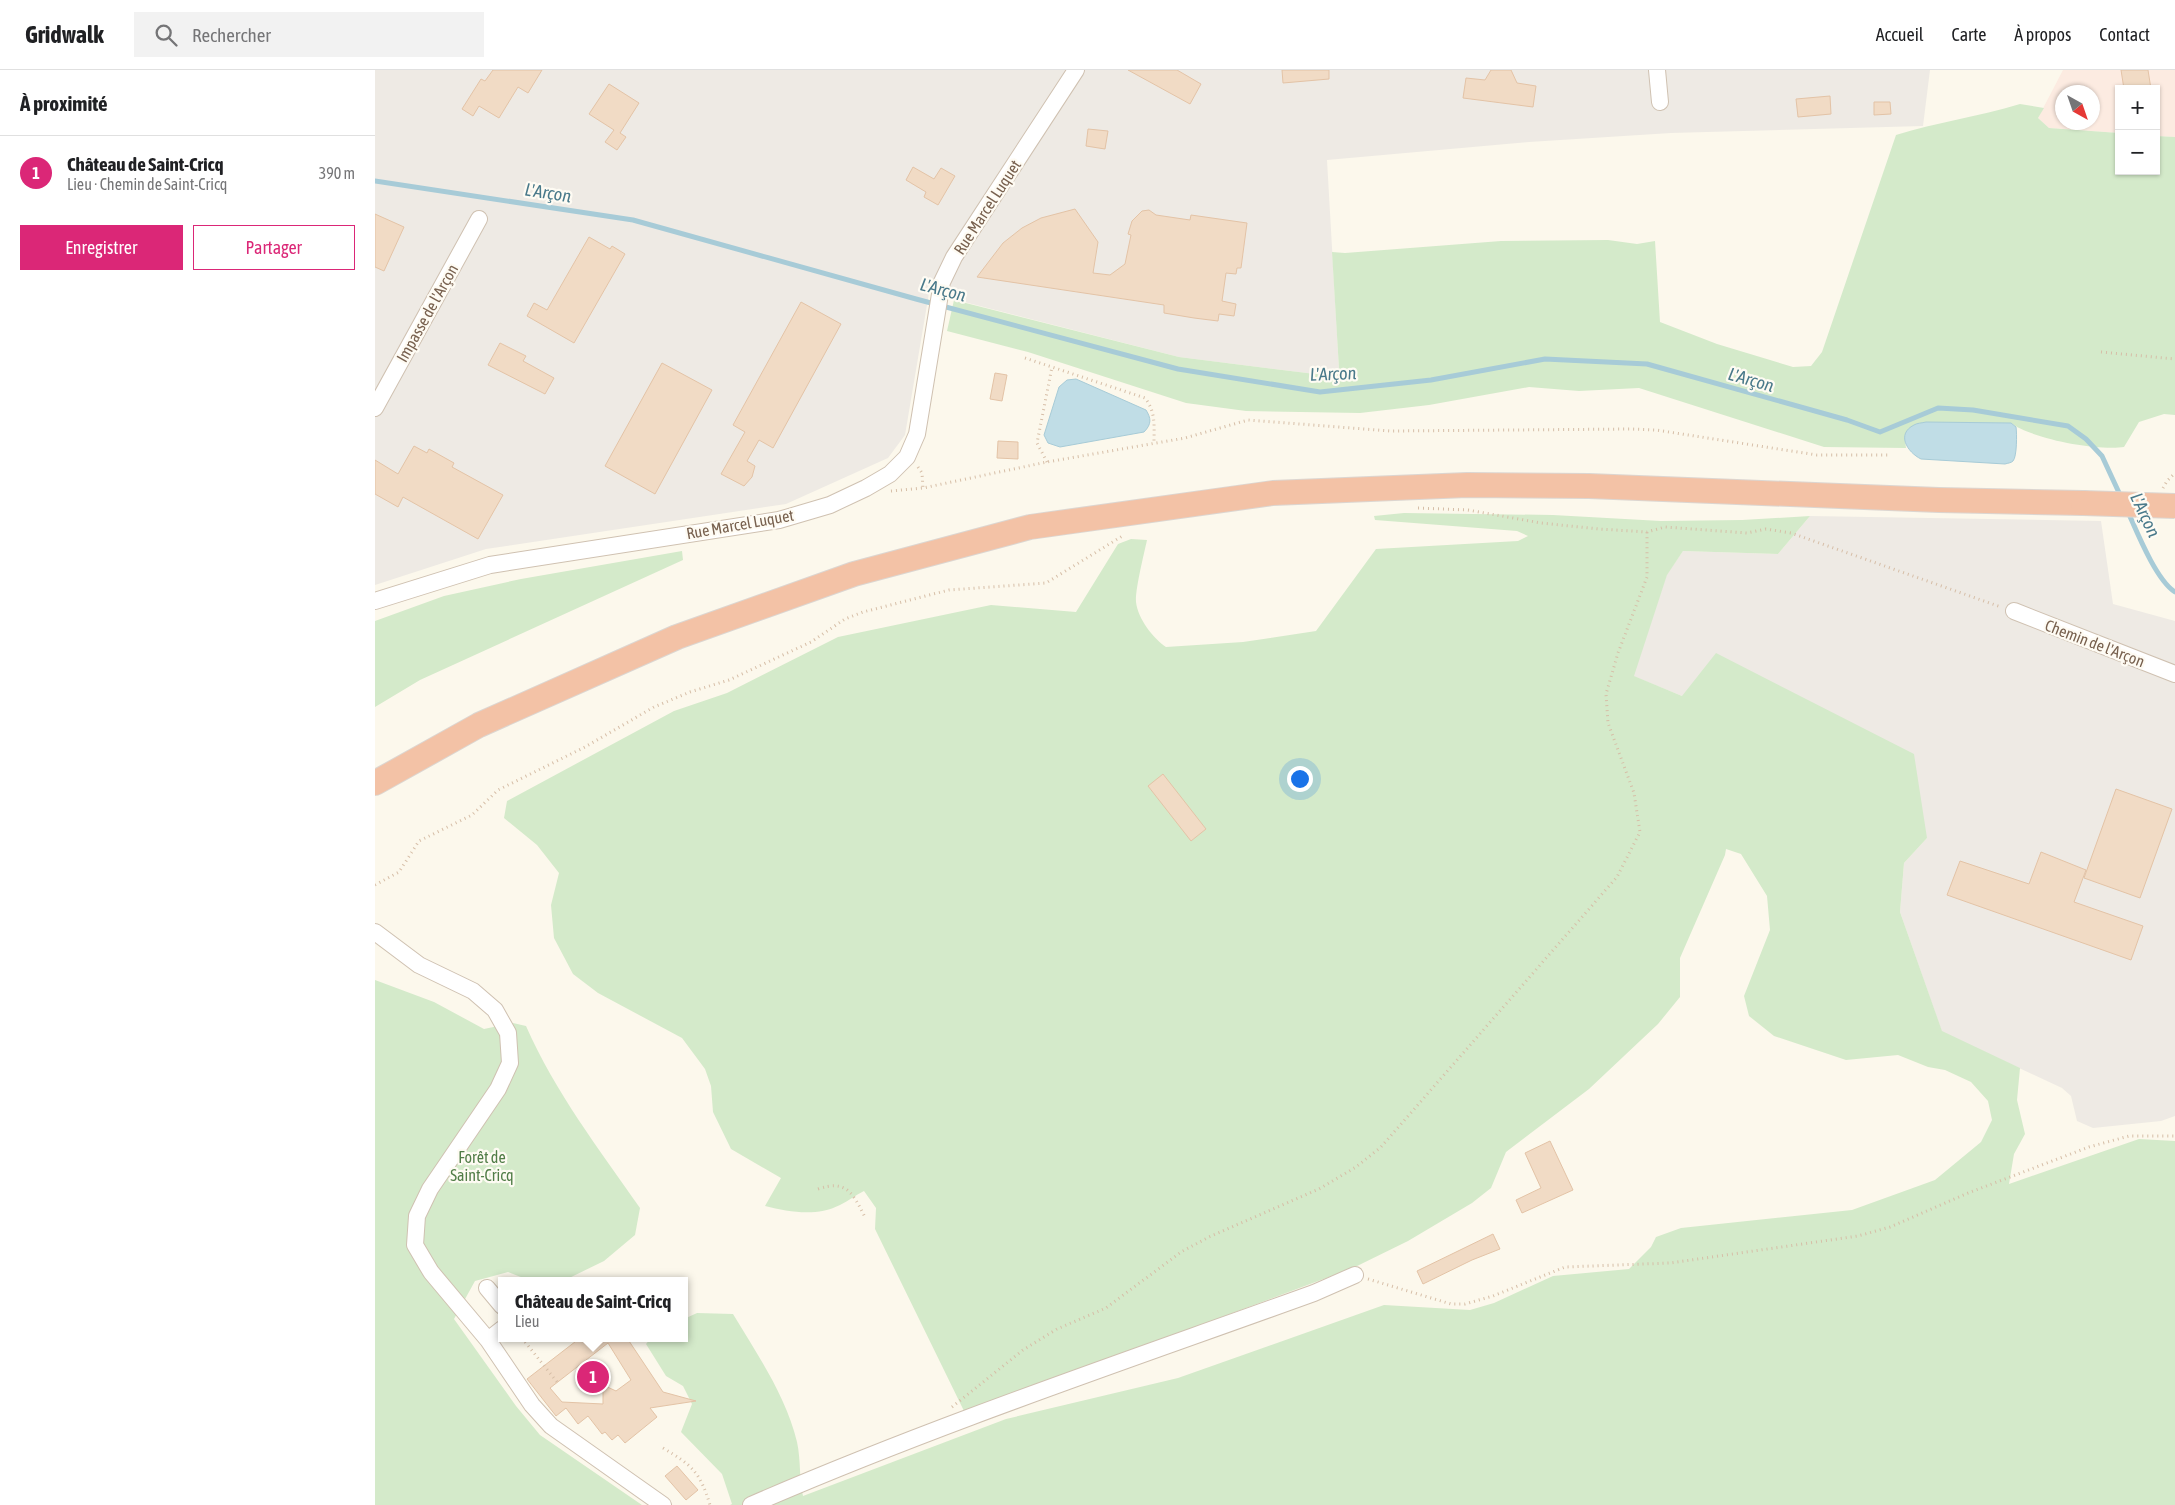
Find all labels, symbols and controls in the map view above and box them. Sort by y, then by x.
search box [134,12,484,57]
text: Gridwalk [25,21,104,48]
icon: search [152,21,180,49]
text: Rechercher [192,24,271,46]
text: Accueil [1876,24,1924,45]
text: Carte [1952,24,1986,45]
text: À propos [2014,24,2071,45]
text: Contact [2099,24,2150,45]
north arrow [2055,85,2100,130]
map controls [2115,85,2160,175]
button: + [2115,85,2160,130]
text: À proximité [20,91,108,115]
button: − [2115,130,2160,175]
text: Château de Saint-Cricq [67,153,224,175]
street label: Rue Marcel Luquet [950,156,1025,258]
text: 1 [32,164,40,182]
text: 390 m [319,164,355,182]
text: Lieu · Chemin de Saint-Cricq [67,175,227,193]
water label: L'Arçon [523,179,573,207]
button: Enregistrer [20,225,183,270]
button: Partager [193,225,355,270]
street label: Impasse de l'Arçon [393,261,462,366]
water label: L'Arçon [918,273,969,306]
water label: L'Arçon [1309,362,1357,385]
water label: L'Arçon [1726,363,1777,396]
water label: L'Arçon [2126,489,2165,541]
street label: Rue Marcel Luquet [685,506,796,543]
street label: Chemin de l'Arçon [2042,616,2147,671]
your location [1287,766,1313,792]
park label: Forêt de Saint-Cricq [450,1148,514,1185]
popup [498,1277,688,1342]
text: Château de Saint-Cricq [515,1290,671,1312]
text: Lieu [515,1312,540,1330]
pin: 1 [577,1358,609,1396]

